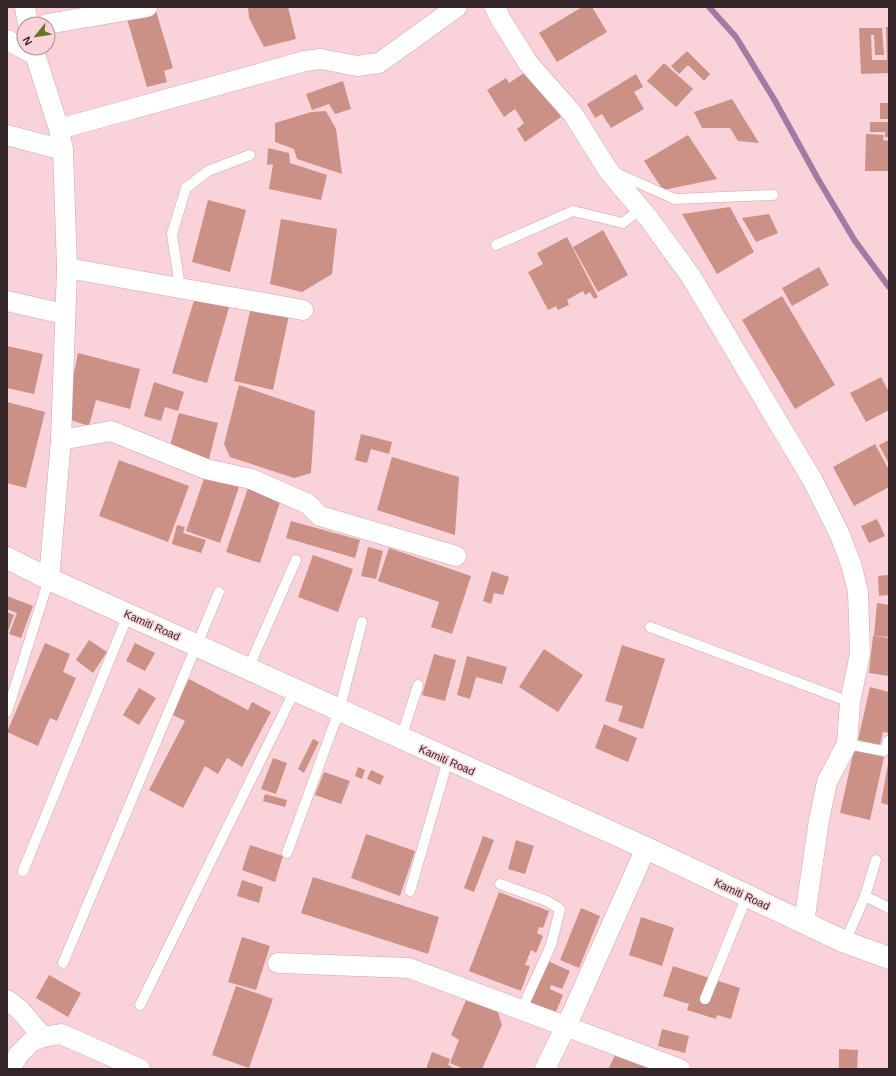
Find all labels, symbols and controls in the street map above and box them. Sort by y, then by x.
north arrow [16,16,56,56]
text: N [20,35,35,47]
street label: Kamiti Road [122,607,182,643]
street label: Kamiti Road [417,742,477,778]
street label: Kamiti Road [712,876,772,912]

